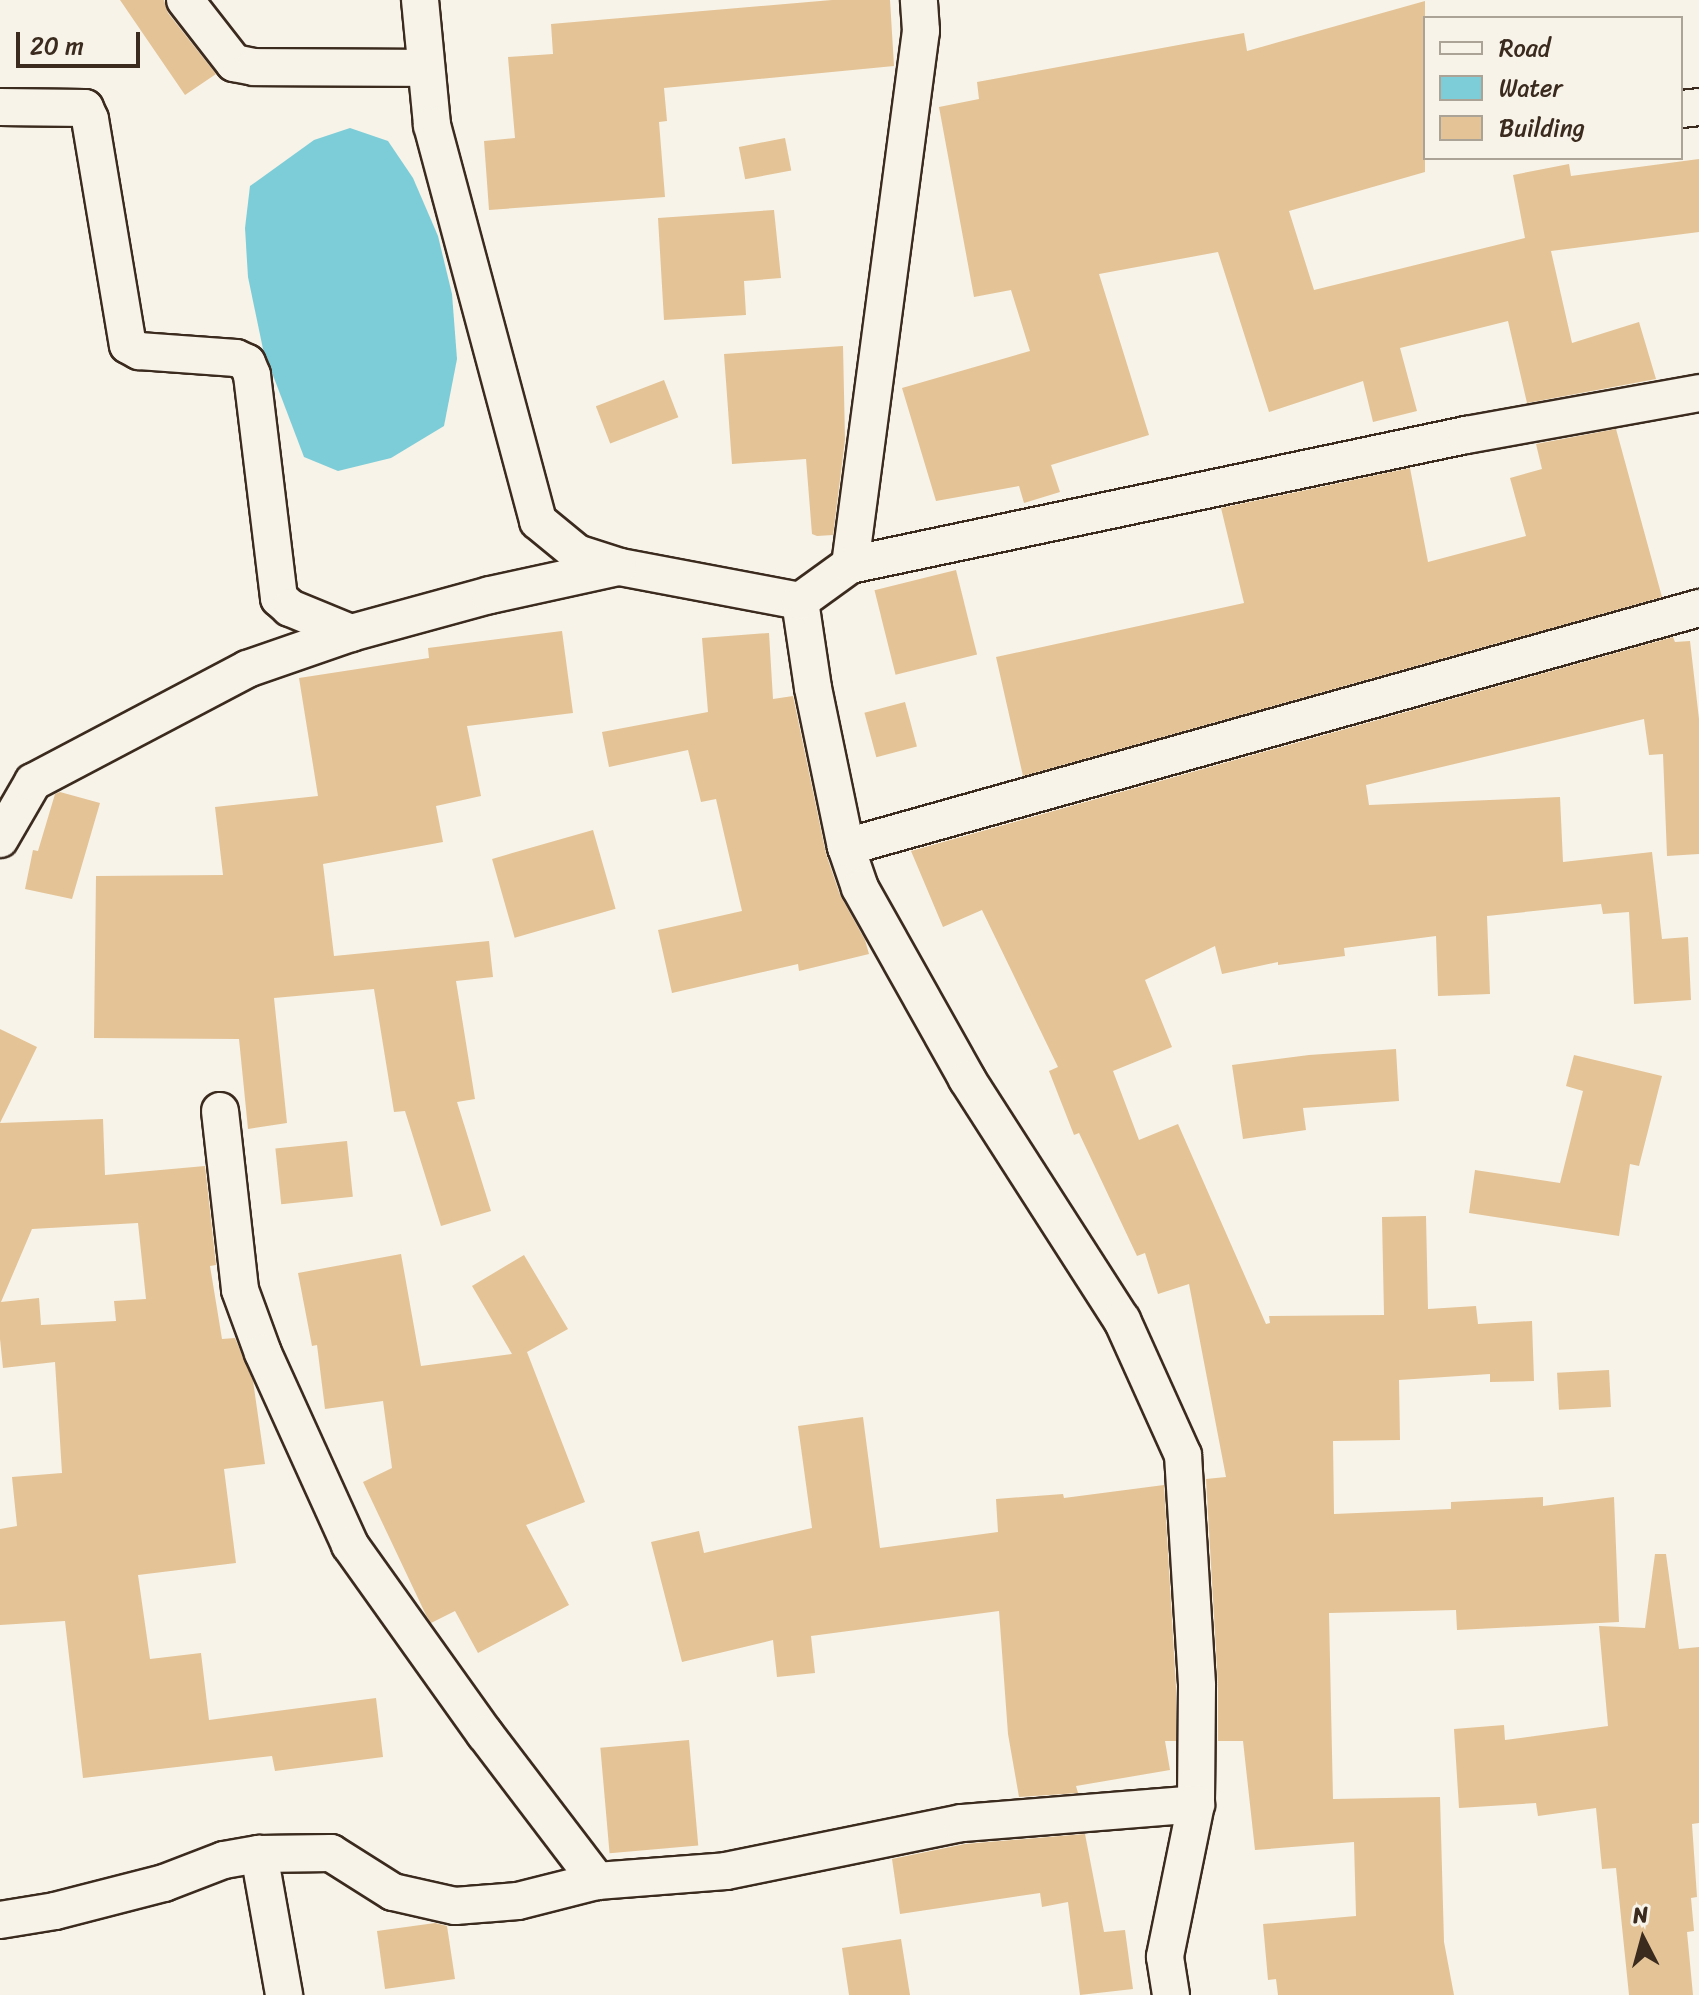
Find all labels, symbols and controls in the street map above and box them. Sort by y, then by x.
scale bar [20,16,144,66]
legend [1423,16,1683,160]
text: 20 m [30,25,84,67]
text: Road [1499,27,1550,69]
text: Water [1499,67,1562,109]
text: Building [1499,107,1585,149]
text: N [1631,1894,1650,1935]
north arrow [1603,1899,1683,1979]

